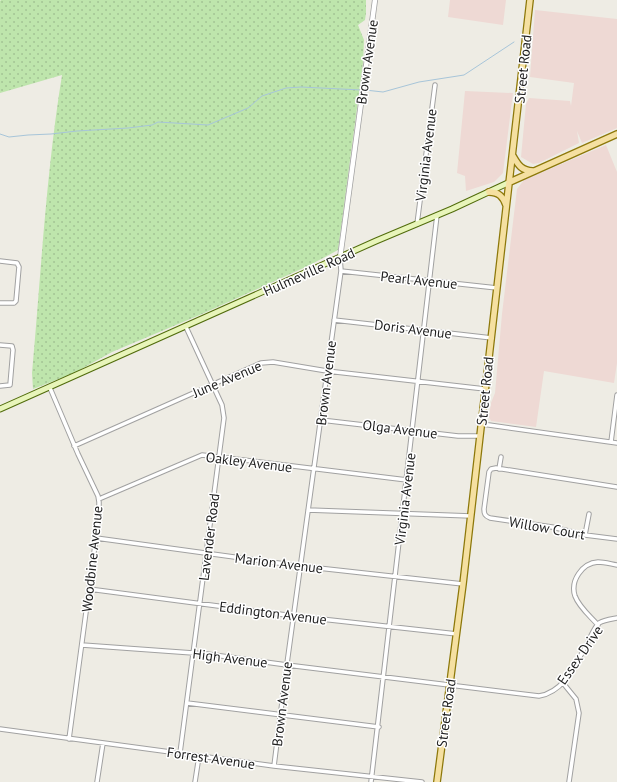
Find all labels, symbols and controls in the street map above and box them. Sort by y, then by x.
street label: Brown Avenue [352,19,382,105]
street label: Street Road [510,34,536,104]
street label: Virginia Avenue [411,108,441,203]
street label: Hulmeville Road [260,244,358,300]
street label: Pearl Avenue [380,267,458,293]
street label: Doris Avenue [373,315,453,343]
street label: Brown Avenue [312,340,340,426]
street label: June Avenue [189,356,264,402]
street label: Street Road [472,356,498,426]
street label: Olga Avenue [362,415,438,443]
street label: Oakley Avenue [205,448,293,476]
street label: Virginia Avenue [390,452,420,547]
street label: Lavender Road [195,492,223,582]
street label: Woodbine Avenue [77,505,107,613]
street label: Willow Court [507,512,587,544]
street label: Marion Avenue [234,549,324,577]
street label: Eddington Avenue [218,597,328,629]
street label: Essex Drive [553,622,607,688]
street label: High Avenue [192,644,268,672]
street label: Brown Avenue [268,661,296,747]
street label: Street Road [432,678,460,748]
street label: Forrest Avenue [166,743,256,773]

